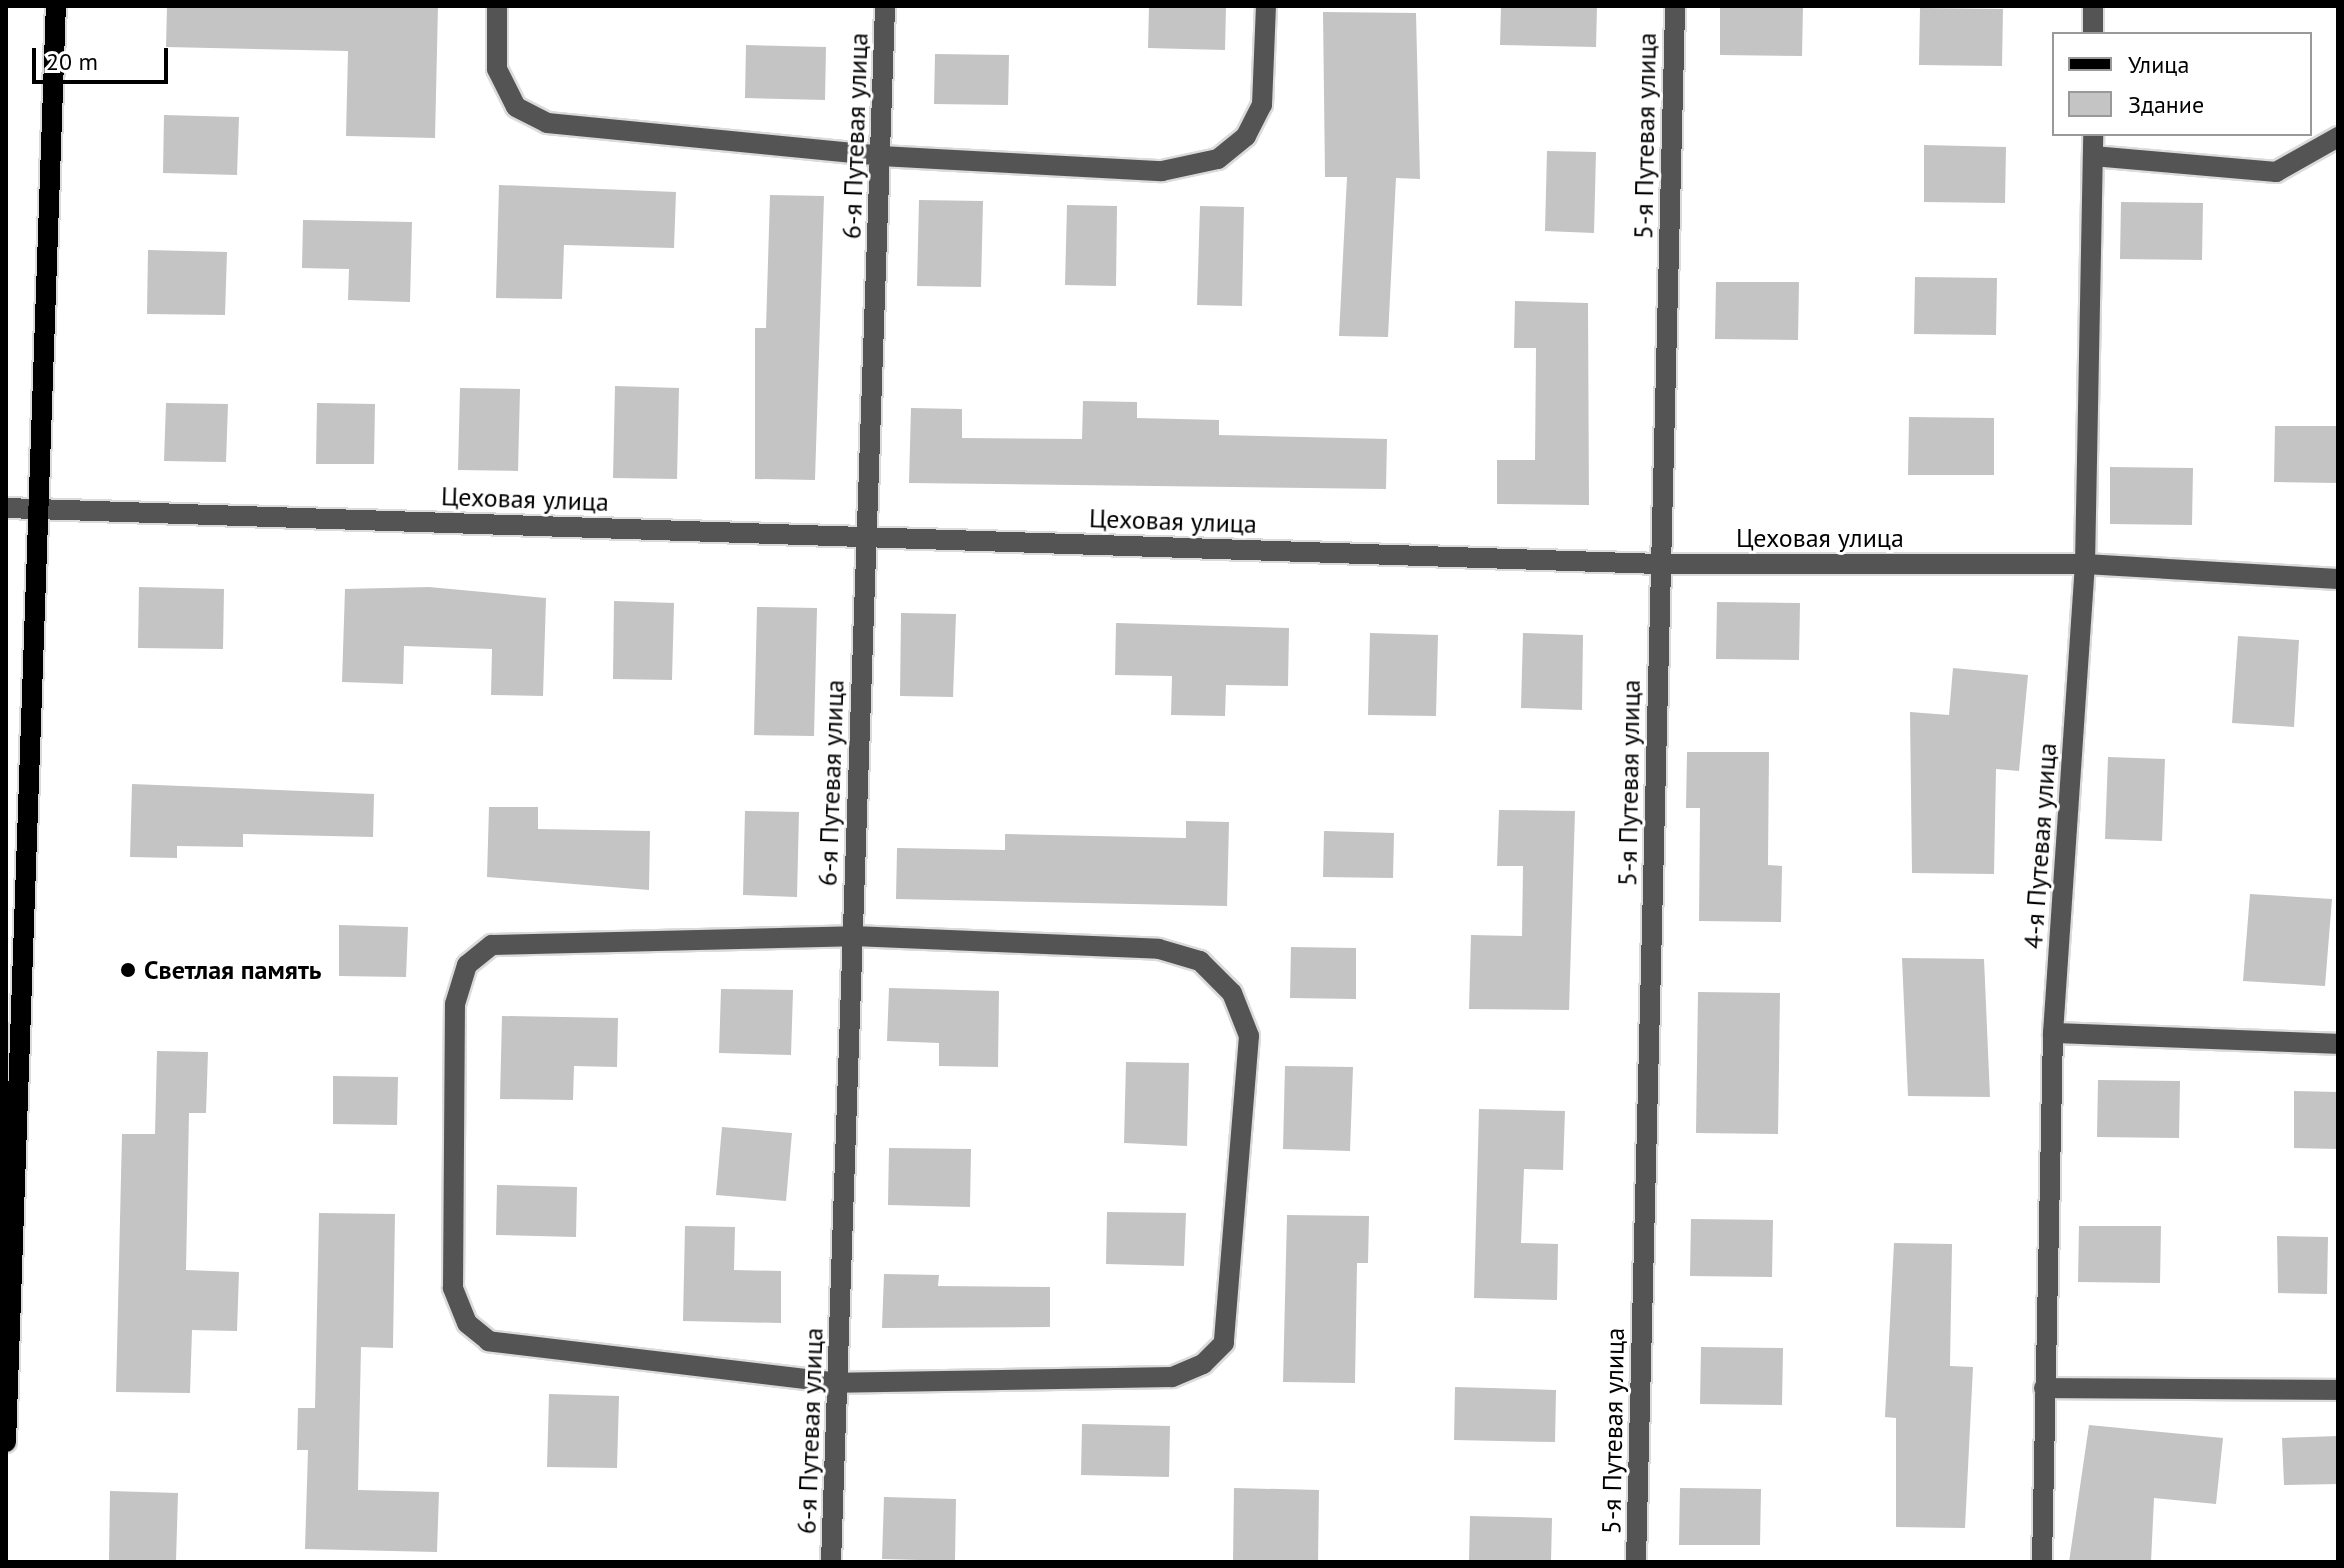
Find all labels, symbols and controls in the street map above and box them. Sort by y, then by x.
scale bar [36,32,172,82]
street label: 6-я Путевая улица [836,32,874,240]
street label: 5-я Путевая улица [1628,32,1662,240]
legend [2052,32,2312,136]
text: 20 m [46,46,98,77]
text: Улица [2128,49,2189,80]
text: Здание [2128,89,2204,120]
street label: Цеховая улица [441,480,609,518]
street label: Цеховая улица [1089,502,1257,540]
street label: Цеховая улица [1736,522,1904,554]
street label: 6-я Путевая улица [812,679,850,887]
street label: 5-я Путевая улица [1612,679,1646,887]
street label: 4-я Путевая улица [2017,742,2063,950]
place label: Светлая память [144,954,322,986]
marker: Светлая память [119,961,137,979]
street label: 6-я Путевая улица [791,1327,829,1535]
street label: 5-я Путевая улица [1596,1327,1630,1535]

